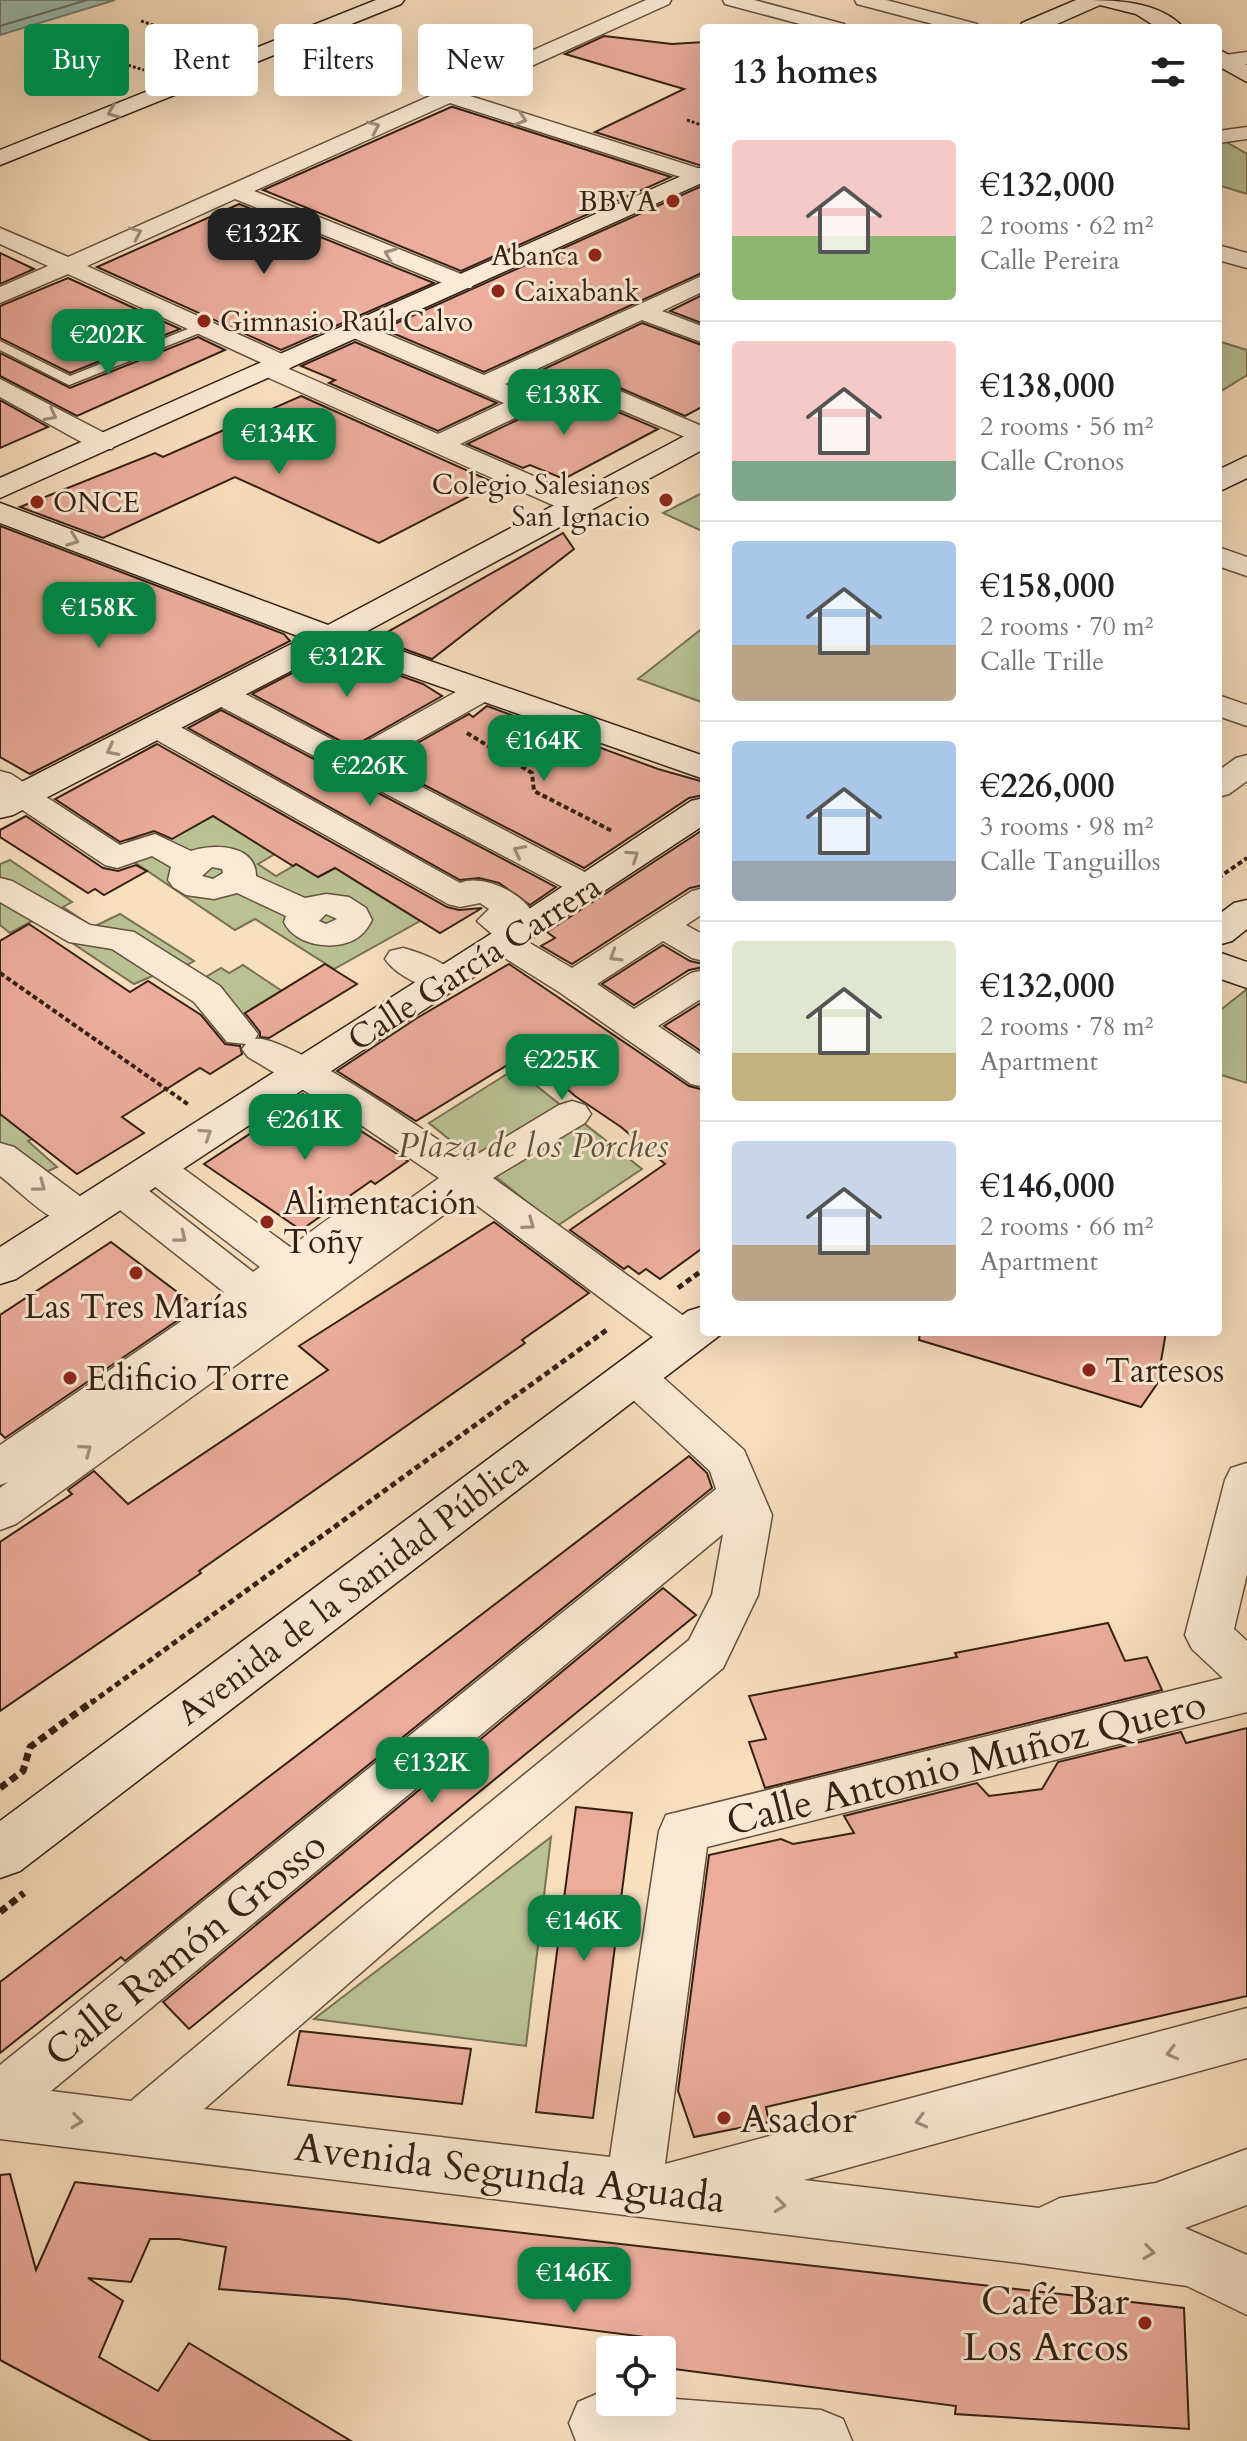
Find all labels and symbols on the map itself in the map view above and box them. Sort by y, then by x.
one-way arrow [107,103,121,119]
one-way arrow [513,109,527,125]
one-way arrow [366,121,380,137]
place label: BBVA [578,183,657,221]
marker: BBVA [664,192,682,210]
pin: €132K [208,208,320,276]
one-way arrow [128,227,143,243]
place label: Abanca [491,237,579,275]
marker: Abanca [586,246,604,264]
one-way arrow [384,247,398,263]
place label: Caixabank [514,273,639,311]
marker: Caixabank [489,282,507,300]
place label: Gimnasio Raúl Calvo [220,303,473,341]
pin: €202K [52,309,164,377]
marker: Gimnasio Raúl Calvo [195,312,213,330]
pin: €138K [508,369,620,437]
one-way arrow [43,405,58,420]
pin: €134K [223,408,335,476]
place label: Colegio Salesianos San Ignacio [432,466,650,536]
place label: ONCE [53,484,140,522]
marker: Colegio Salesianos San Ignacio [657,491,675,509]
marker: ONCE [28,493,46,511]
one-way arrow [65,530,79,547]
pin: €158K [43,582,155,650]
pin: €312K [291,631,403,699]
pin: €164K [488,715,600,783]
one-way arrow [105,740,120,756]
pin: €226K [314,740,426,808]
one-way arrow [513,846,527,861]
one-way arrow [625,851,639,866]
street label: Calle García Carrera [339,863,610,1062]
one-way arrow [609,947,624,962]
pin: €225K [506,1034,618,1102]
pin: €261K [249,1094,361,1162]
park label: Plaza de los Porches [398,1123,669,1169]
one-way arrow [197,1129,212,1144]
one-way arrow [31,1177,45,1191]
place label: Alimentación Toñy [283,1180,477,1265]
marker: Alimentación Toñy [258,1213,276,1231]
one-way arrow [521,1214,535,1229]
one-way arrow [172,1228,187,1242]
marker: Las Tres Marías [127,1264,145,1282]
place label: Las Tres Marías [24,1284,248,1330]
place label: Tartesos [1105,1348,1224,1394]
place label: Edificio Torre [86,1356,290,1402]
marker: Tartesos [1080,1361,1098,1379]
marker: Edificio Torre [61,1369,79,1387]
street label: Avenida de la Sanidad Pública [168,1441,538,1736]
one-way arrow [77,1445,92,1460]
street label: Calle Antonio Muñoz Quero [721,1677,1212,1850]
pin: €132K [376,1737,488,1805]
street label: Calle Ramón Grosso [34,1819,338,2080]
pin: €146K [528,1895,640,1963]
one-way arrow [1165,2044,1179,2061]
place label: Asador [740,2092,857,2147]
marker: Asador [715,2109,733,2127]
one-way arrow [71,2112,84,2129]
one-way arrow [914,2112,928,2128]
street label: Avenida Segunda Aguada [291,2120,728,2227]
one-way arrow [774,2196,787,2213]
one-way arrow [1143,2243,1156,2260]
pin: €146K [518,2247,630,2315]
place label: Café Bar Los Arcos [963,2274,1129,2375]
marker: Café Bar Los Arcos [1136,2314,1154,2332]

